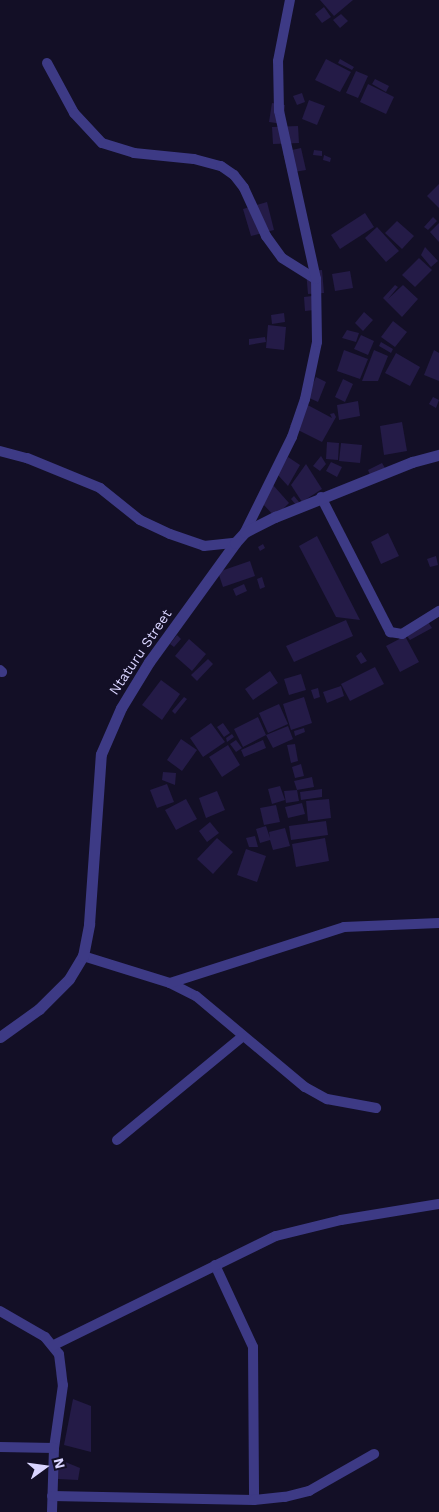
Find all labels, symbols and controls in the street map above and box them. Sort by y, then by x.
street label: Ntaturu Street [105,606,175,698]
north arrow [20,1442,70,1492]
text: N [51,1456,69,1470]

